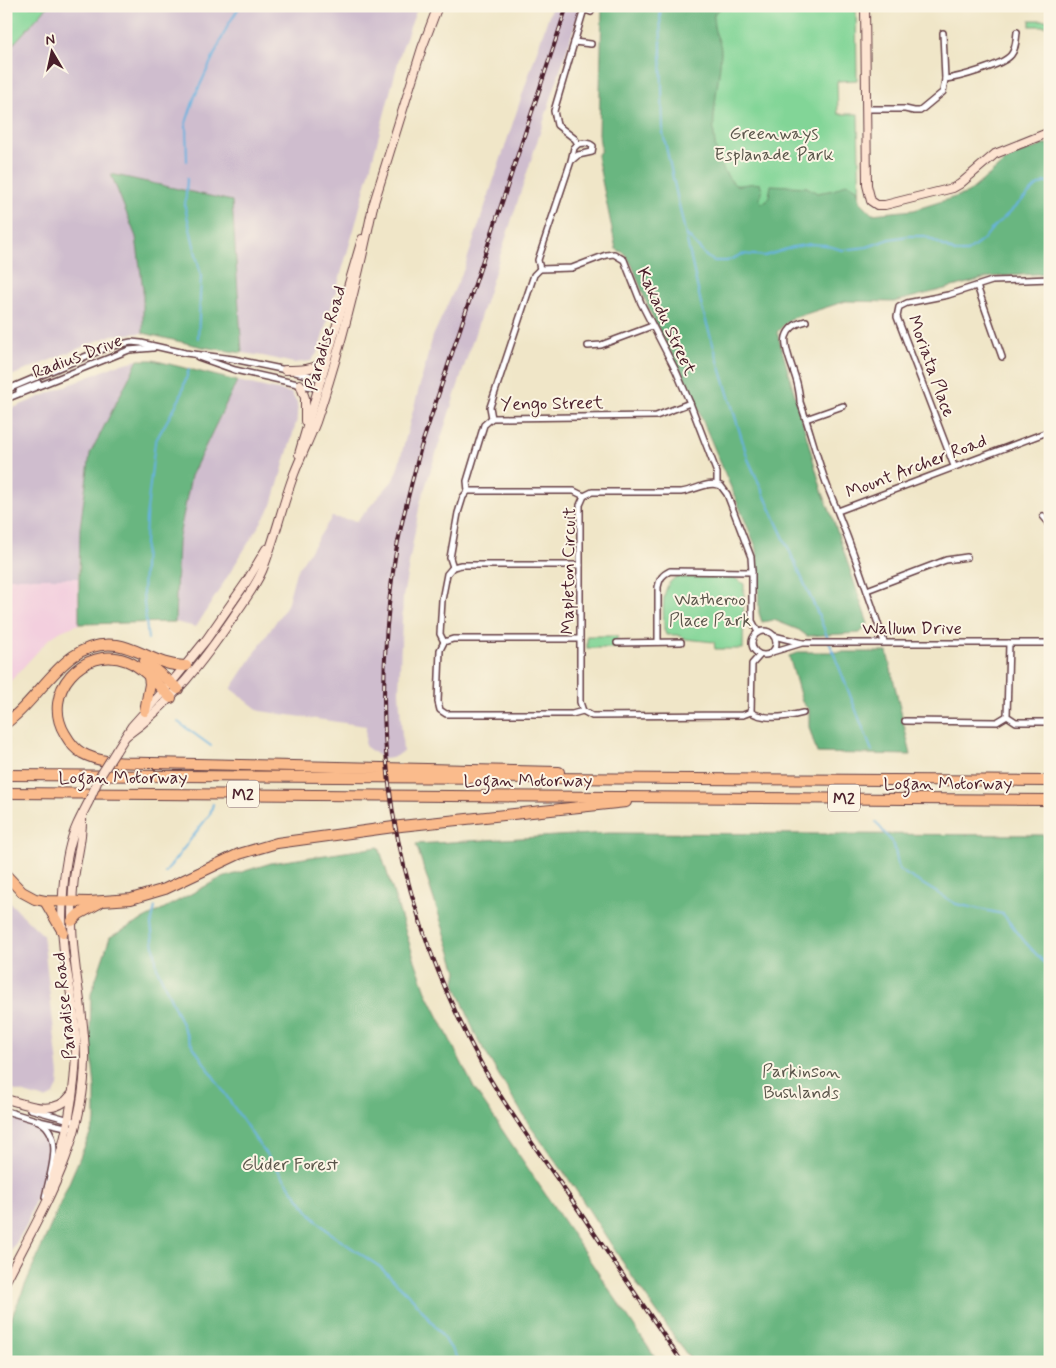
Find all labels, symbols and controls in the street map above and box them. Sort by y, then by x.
north arrow [28,28,78,78]
text: N [44,31,56,50]
park label: Greenways Esplanade Park [714,122,834,167]
street label: Kakadu Street [631,264,702,380]
street label: Paradise Road [300,283,352,393]
street label: Moriata Place [901,312,961,421]
street label: Radius Drive [29,329,126,385]
street label: Yengo Street [500,391,604,418]
street label: Mount Archer Road [842,429,990,505]
street label: Mapleton Circuit [556,507,582,635]
park label: Watheroo Place Park [669,588,751,633]
street label: Wallum Drive [862,617,962,641]
street label: Logan Motorway [58,766,188,792]
street label: Logan Motorway [463,769,593,795]
street label: Logan Motorway [883,772,1013,798]
road number: M2 [227,781,259,808]
road number: M2 [828,784,860,811]
street label: Paradise Road [47,951,83,1061]
park label: Parkinson Bushlands [762,1060,840,1105]
park label: Glider Forest [242,1153,339,1177]

